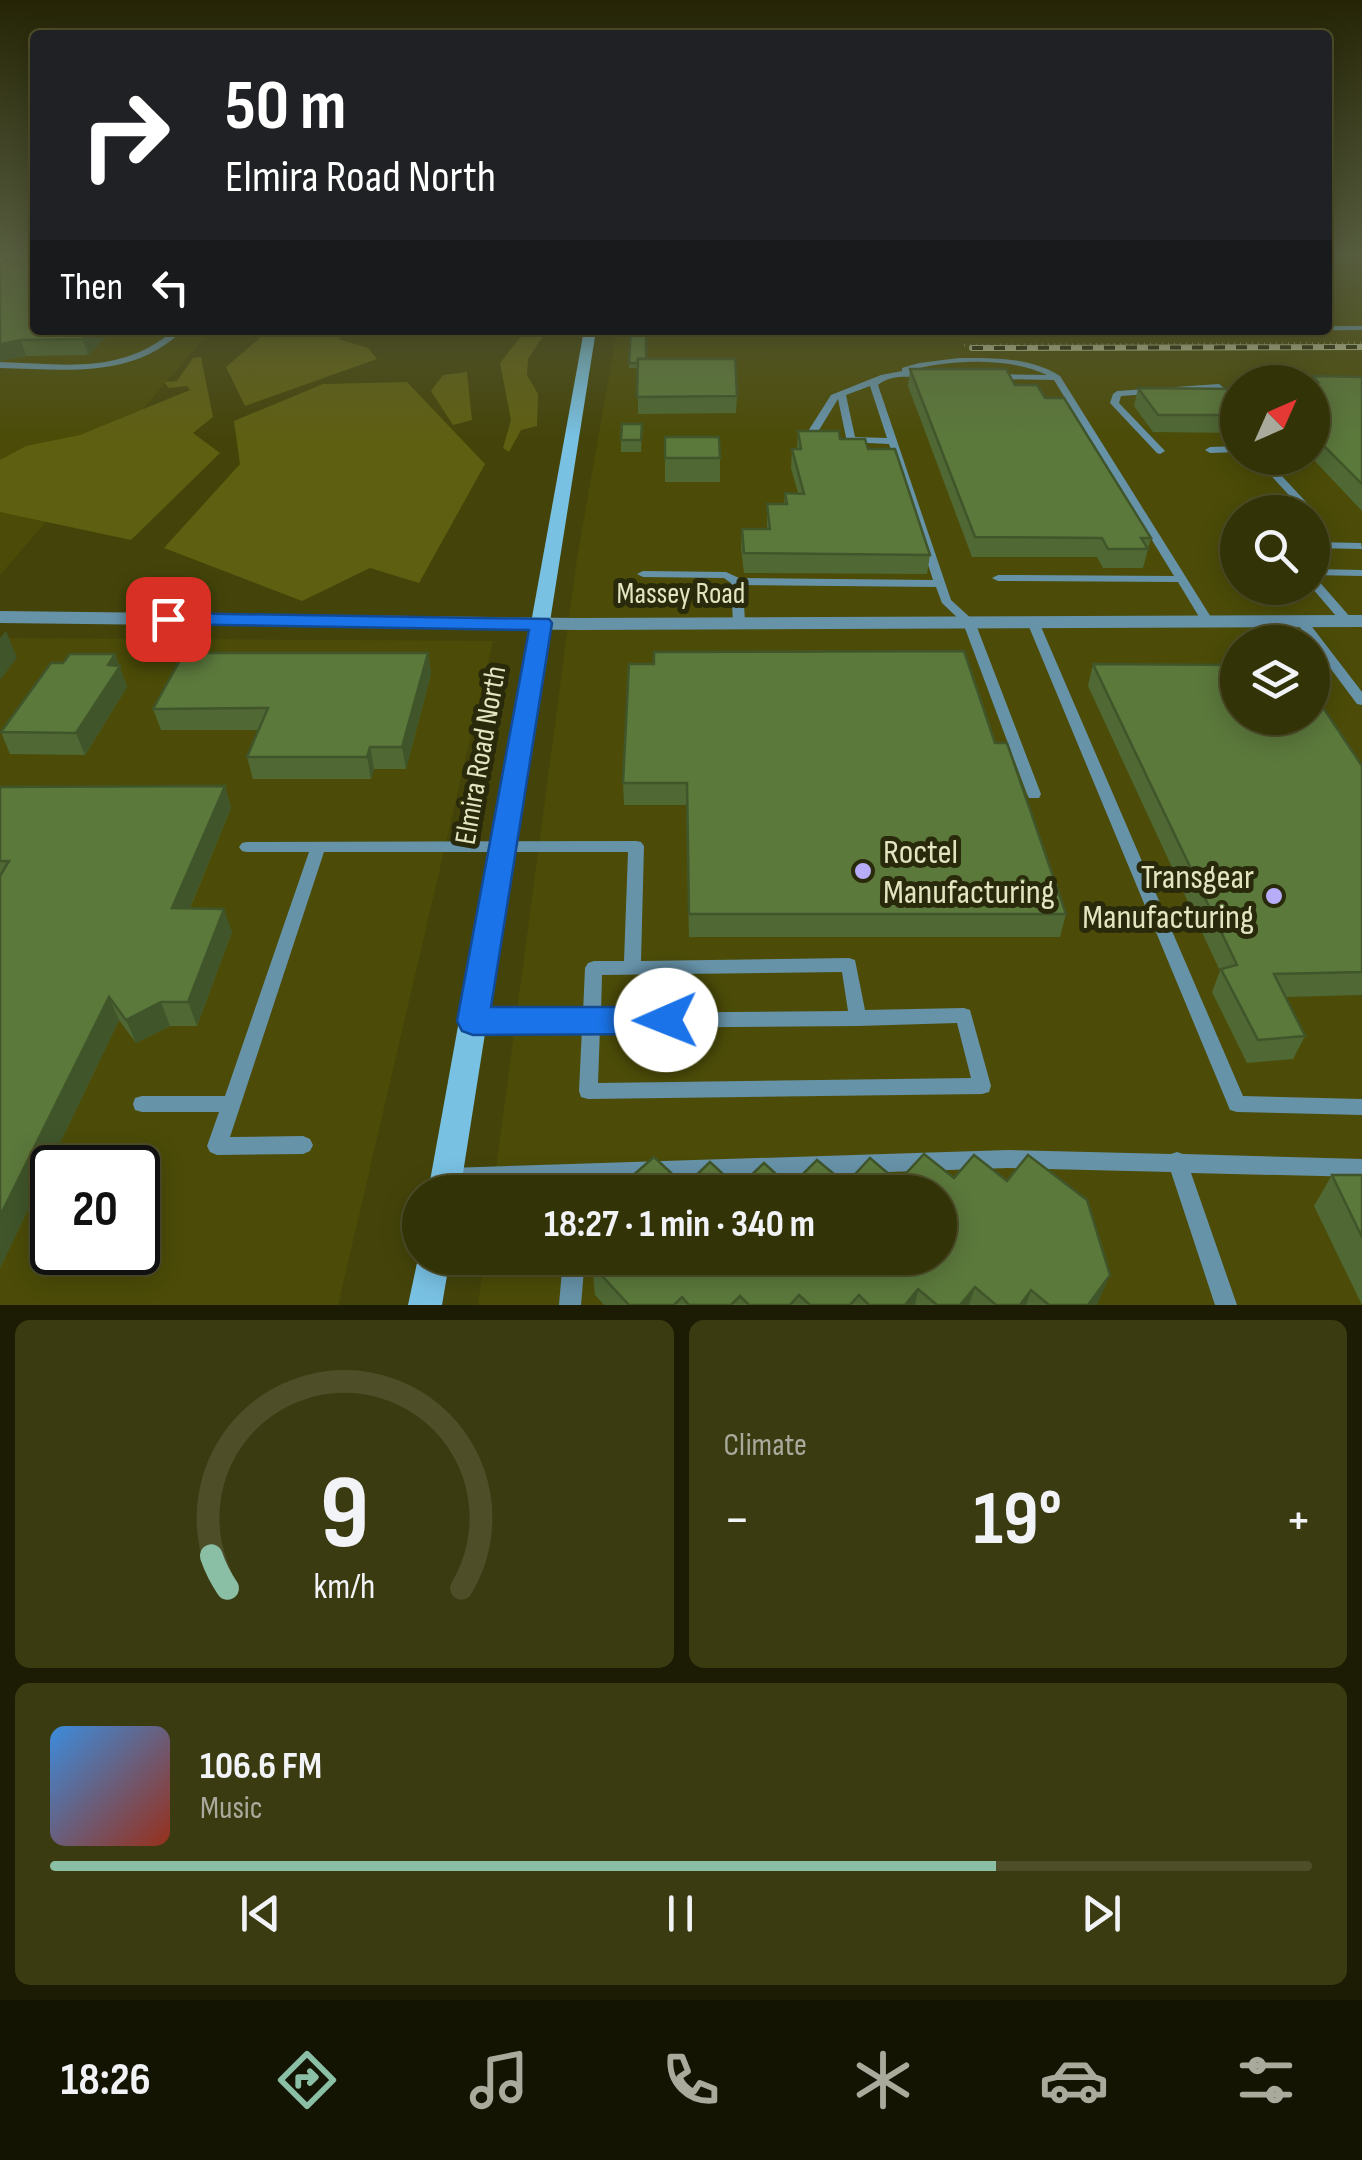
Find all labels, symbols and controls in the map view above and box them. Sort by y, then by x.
text: 50 m [225,65,346,149]
icon: right [60,70,190,200]
text: Elmira Road North [225,150,496,205]
icon: left [143,260,198,315]
text: Then [60,265,123,310]
north arrow [1220,365,1330,475]
map controls [1220,365,1330,735]
button: search [1220,495,1330,605]
street label: Massey Road [617,576,745,612]
pin [126,577,211,662]
icon: arrive [141,592,196,647]
button: layers [1220,625,1330,735]
street label: Elmira Road North [448,663,514,847]
place label: Roctel Manufacturing [883,831,1055,914]
place label: Transgear Manufacturing [1082,856,1254,939]
marker: Roctel Manufacturing [852,860,874,882]
marker: Transgear Manufacturing [1263,885,1285,907]
position arrow [614,968,718,1072]
speed limit sign: 20 [30,1145,160,1275]
text: 18:27 · 1 min · 340 m [544,1202,815,1247]
text: Climate [724,1426,807,1465]
text: 9 [320,1452,369,1577]
text: 19° [974,1475,1062,1566]
text: − [724,1487,750,1554]
text: + [1285,1487,1312,1554]
text: km/h [313,1566,375,1609]
text: 106.6 FM [200,1744,322,1789]
text: Music [200,1789,263,1828]
icon: previous [233,1886,288,1941]
icon: pause [653,1886,708,1941]
icon: next [1074,1886,1129,1941]
icon: directions [272,2045,342,2115]
icon: music [464,2045,534,2115]
icon: phone [656,2045,726,2115]
icon: climate [848,2045,918,2115]
icon: car [1039,2045,1109,2115]
icon: filters [1231,2045,1301,2115]
text: 18:26 [61,2053,151,2108]

